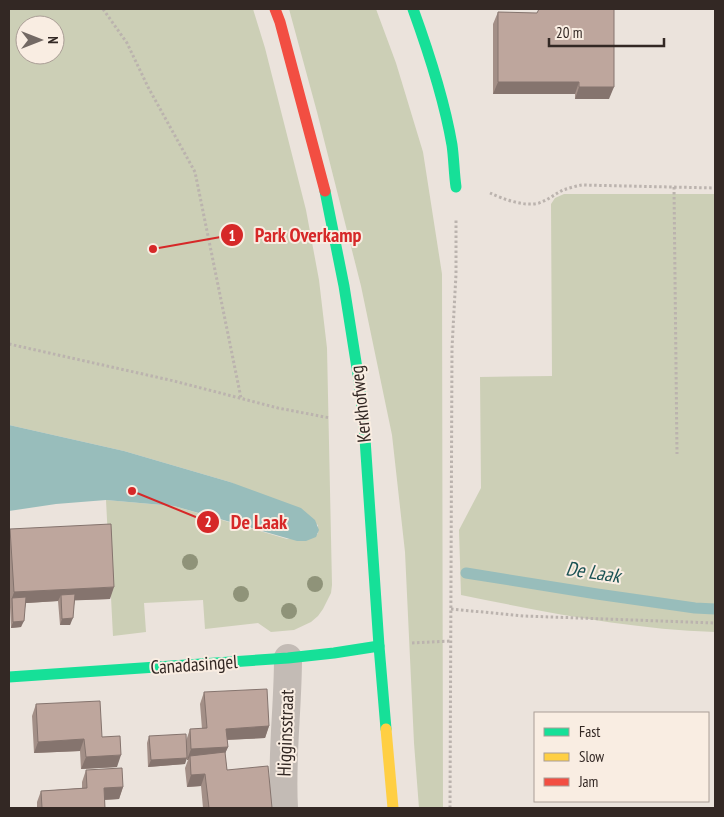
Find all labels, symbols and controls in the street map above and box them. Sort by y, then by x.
north arrow [15,15,65,65]
scale bar [549,15,664,47]
text: 20 m [556,23,582,42]
text: N [44,36,62,44]
callout: Park Overkamp [219,218,371,253]
text: Park Overkamp [255,222,361,248]
text: 1 [228,226,236,245]
street label: Kerkhofweg [344,364,376,444]
callout: De Laak [196,505,297,540]
text: De Laak [231,509,288,535]
text: 2 [204,512,212,531]
water label: De Laak [564,555,624,589]
street label: Canadasingel [150,649,239,679]
street label: Higginsstraat [271,688,299,777]
legend [534,712,709,802]
text: Fast [579,722,600,741]
text: Slow [579,747,604,766]
text: Jam [578,772,598,791]

